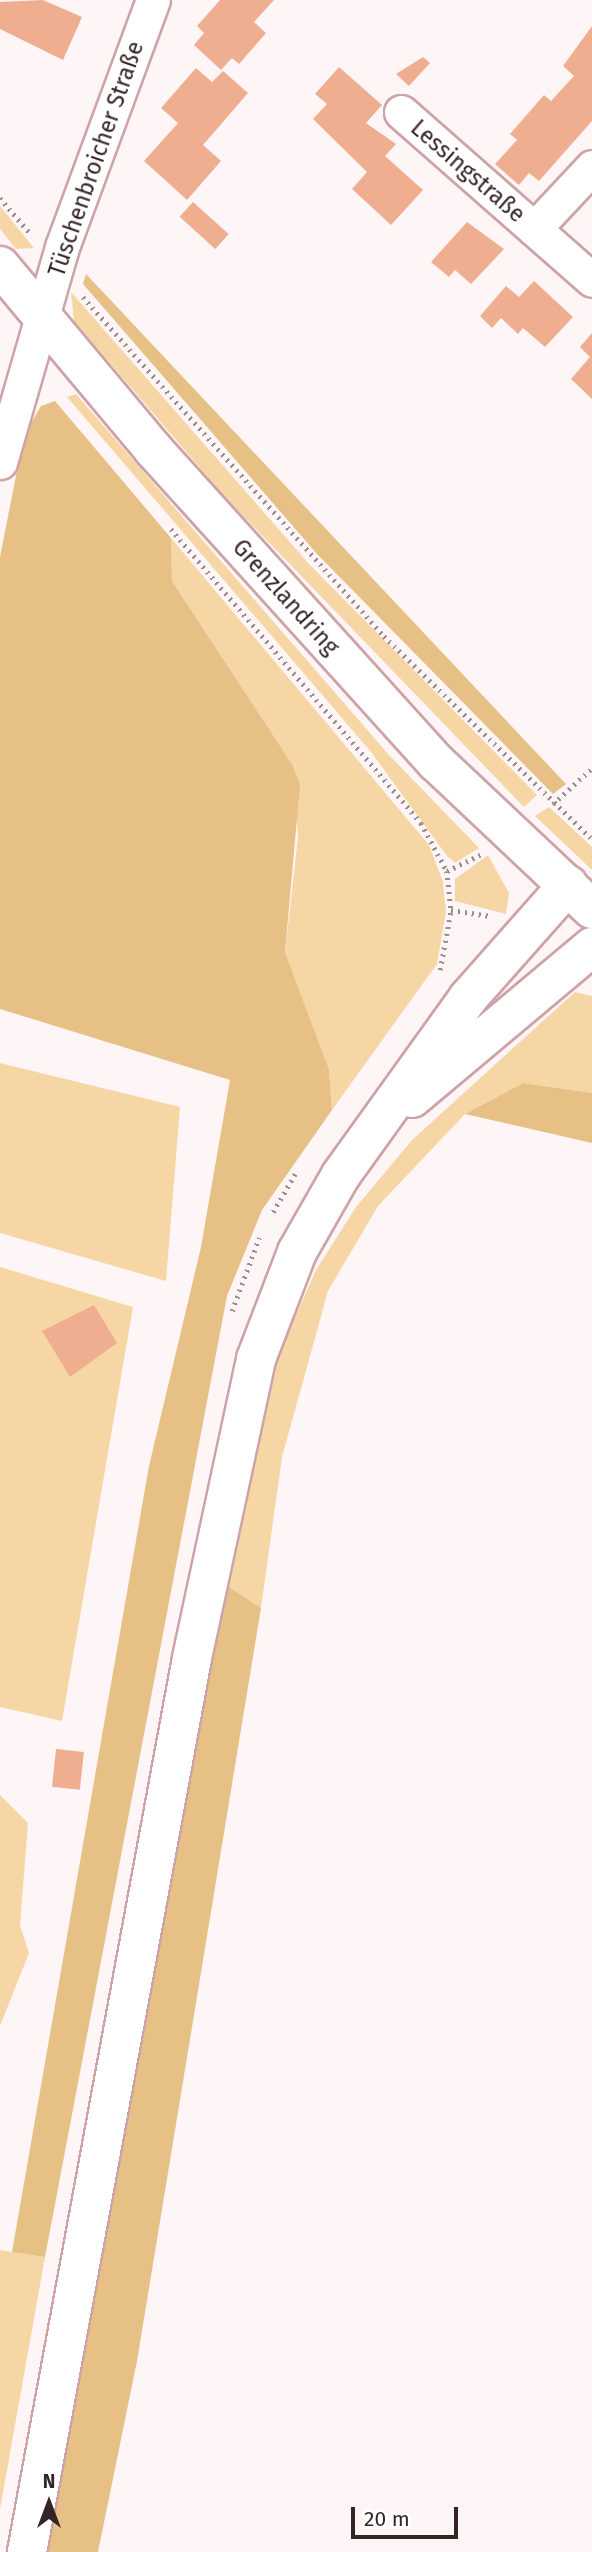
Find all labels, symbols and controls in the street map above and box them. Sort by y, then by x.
street label: Tüschenbroicher Straße [43,38,149,280]
street label: Lessingstraße [405,114,531,228]
street label: Grenzlandring [227,534,345,660]
north arrow [14,2468,84,2538]
text: N [43,2470,55,2493]
scale bar [354,2492,461,2536]
text: 20 m [364,2506,410,2532]

